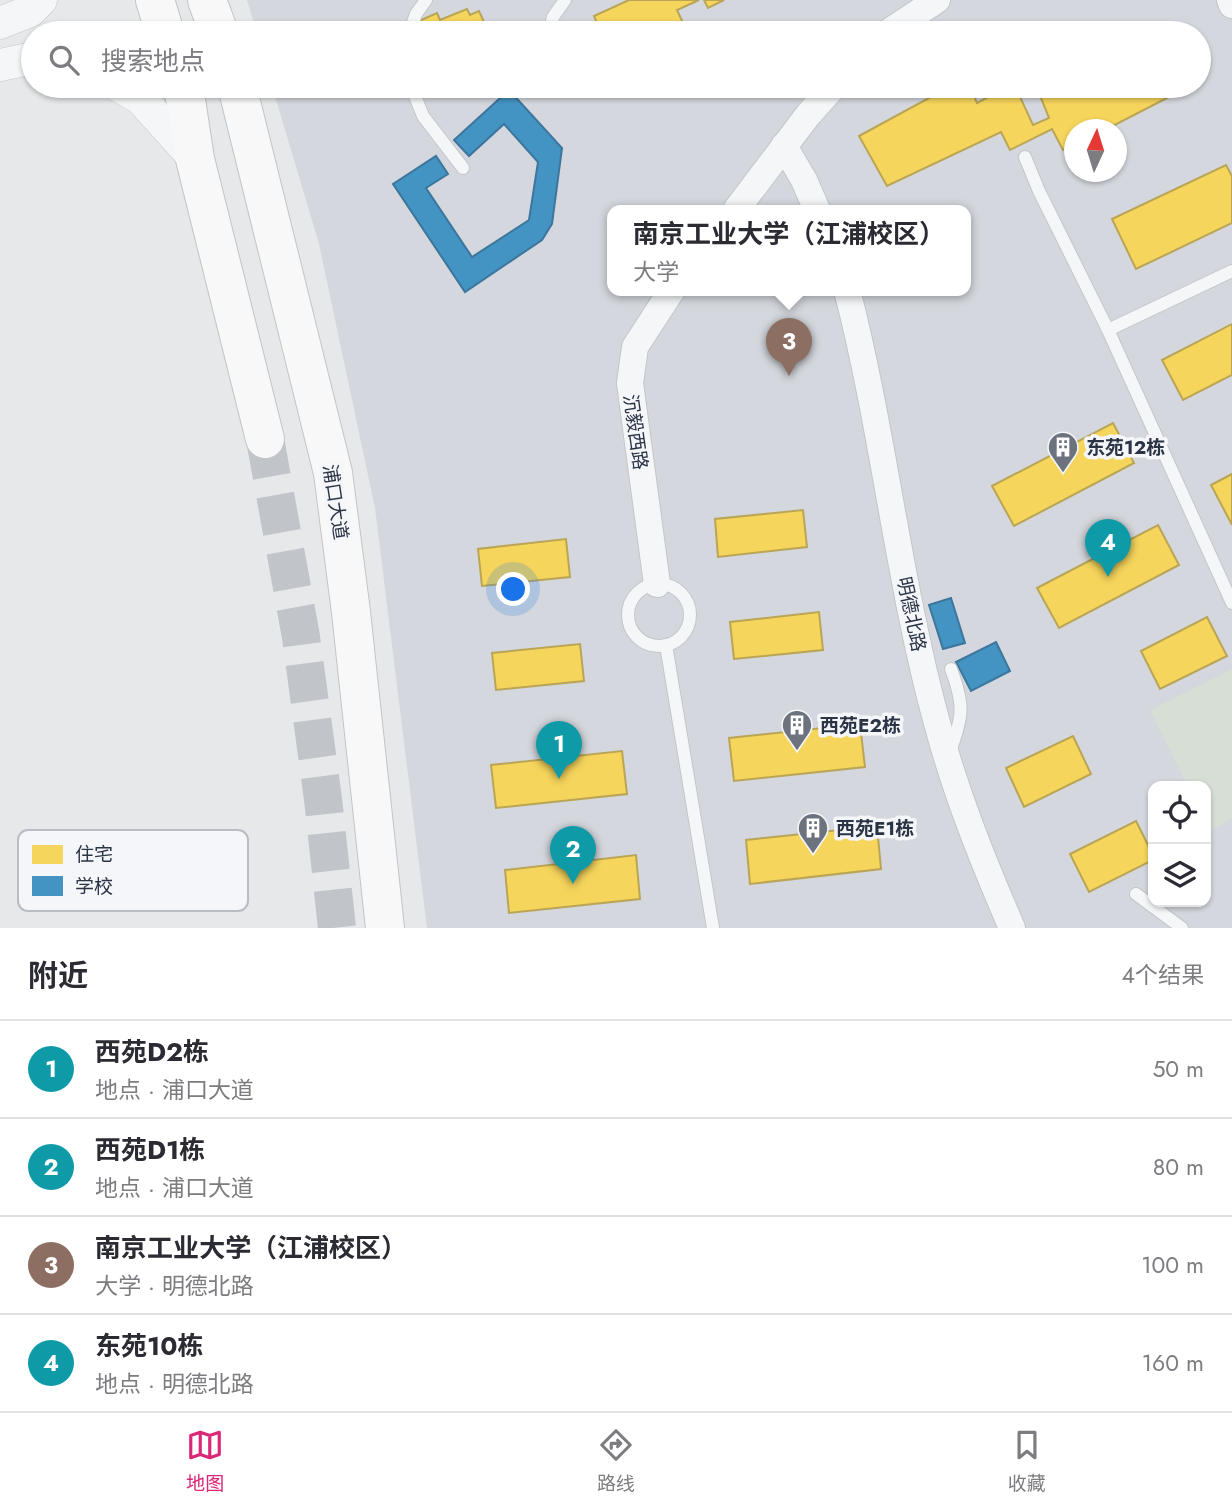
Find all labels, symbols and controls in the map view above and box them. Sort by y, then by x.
search box [21,21,1211,98]
icon: search [45,41,83,79]
text: 搜索地点 [101,42,205,80]
north arrow [1064,119,1127,182]
popup [607,205,971,296]
text: 南京工业大学（江浦校区） [633,215,945,253]
text: 大学 [633,255,679,289]
pin: 3 [766,318,812,376]
street label: 沉毅西路 [617,393,654,472]
building icon: 东苑12栋 [1046,430,1080,474]
place label: 东苑12栋 [1086,434,1165,461]
street label: 浦口大道 [316,462,355,542]
pin: 4 [1085,519,1131,577]
your location [496,572,530,606]
street label: 明德北路 [890,574,933,654]
building icon: 西苑E2栋 [780,708,814,752]
place label: 西苑E2栋 [820,712,901,739]
pin: 1 [536,721,582,779]
map controls [1148,781,1211,907]
button: locate [1148,781,1211,844]
building icon: 西苑E1栋 [796,811,830,855]
place label: 西苑E1栋 [836,815,914,842]
pin: 2 [550,826,596,884]
legend [18,830,248,911]
text: 住宅 [75,841,113,868]
button: layers [1148,844,1211,907]
text: 学校 [75,873,113,900]
text: 附近 [28,954,88,997]
text: 4个结果 [1122,958,1204,992]
text: 西苑D2栋 [95,1033,209,1071]
text: 1 [45,1052,57,1086]
text: 50 m [1152,1052,1204,1086]
text: 地点 · 浦口大道 [95,1073,254,1107]
text: 西苑D1栋 [95,1131,205,1169]
text: 2 [43,1150,59,1184]
text: 80 m [1153,1150,1204,1184]
text: 地点 · 浦口大道 [95,1171,254,1205]
text: 南京工业大学（江浦校区） [95,1229,407,1267]
text: 3 [44,1248,58,1282]
text: 100 m [1141,1248,1204,1282]
text: 大学 · 明德北路 [95,1269,254,1303]
text: 东苑10栋 [95,1327,203,1365]
text: 4 [43,1346,59,1380]
text: 160 m [1142,1346,1204,1380]
text: 地点 · 明德北路 [95,1367,254,1401]
tab: 地图 [186,1426,224,1497]
tab: 路线 [597,1426,635,1497]
tab: 收藏 [1008,1426,1046,1497]

